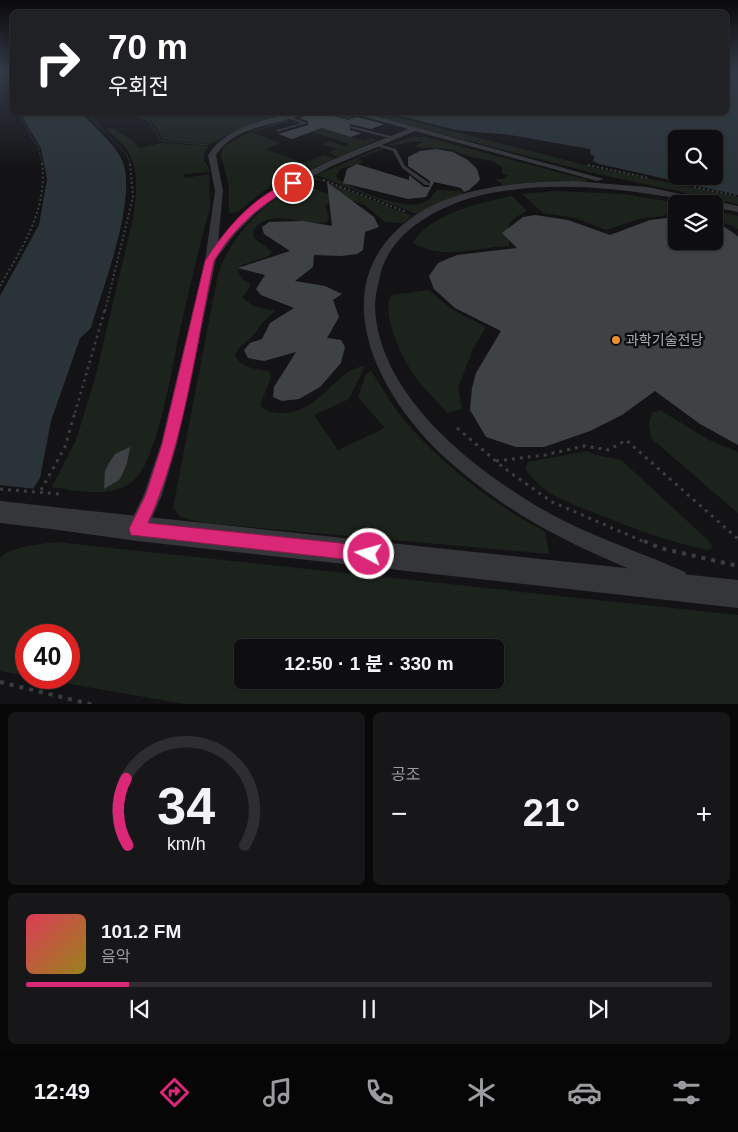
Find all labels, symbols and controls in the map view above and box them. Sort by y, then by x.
text: 70 m [108,27,188,66]
icon: right [25,30,90,95]
text: 우회전 [108,74,169,99]
map controls [668,130,723,250]
button: search [668,130,723,185]
pin [272,162,314,204]
icon: arrive [279,169,307,197]
button: layers [668,195,723,250]
place label: 과학기술전당 [626,332,703,348]
marker: 과학기술전당 [610,334,622,346]
position arrow [342,527,394,579]
speed limit sign: 40 [15,624,80,689]
text: 12:50 · 1 분 · 330 m [284,653,454,674]
text: 공조 [391,766,420,783]
text: 34 [158,777,215,835]
text: 21° [523,792,580,834]
text: − [391,798,407,829]
text: + [696,798,712,829]
text: km/h [167,834,206,854]
text: 101.2 FM [101,921,181,942]
text: 음악 [101,948,130,965]
icon: previous [126,995,154,1023]
icon: pause [355,995,383,1023]
icon: next [584,995,612,1023]
icon: directions [157,1075,192,1110]
icon: music [260,1075,295,1110]
icon: phone [362,1075,397,1110]
icon: climate [464,1075,499,1110]
icon: car [567,1075,602,1110]
icon: filters [669,1075,704,1110]
text: 12:49 [34,1079,90,1104]

